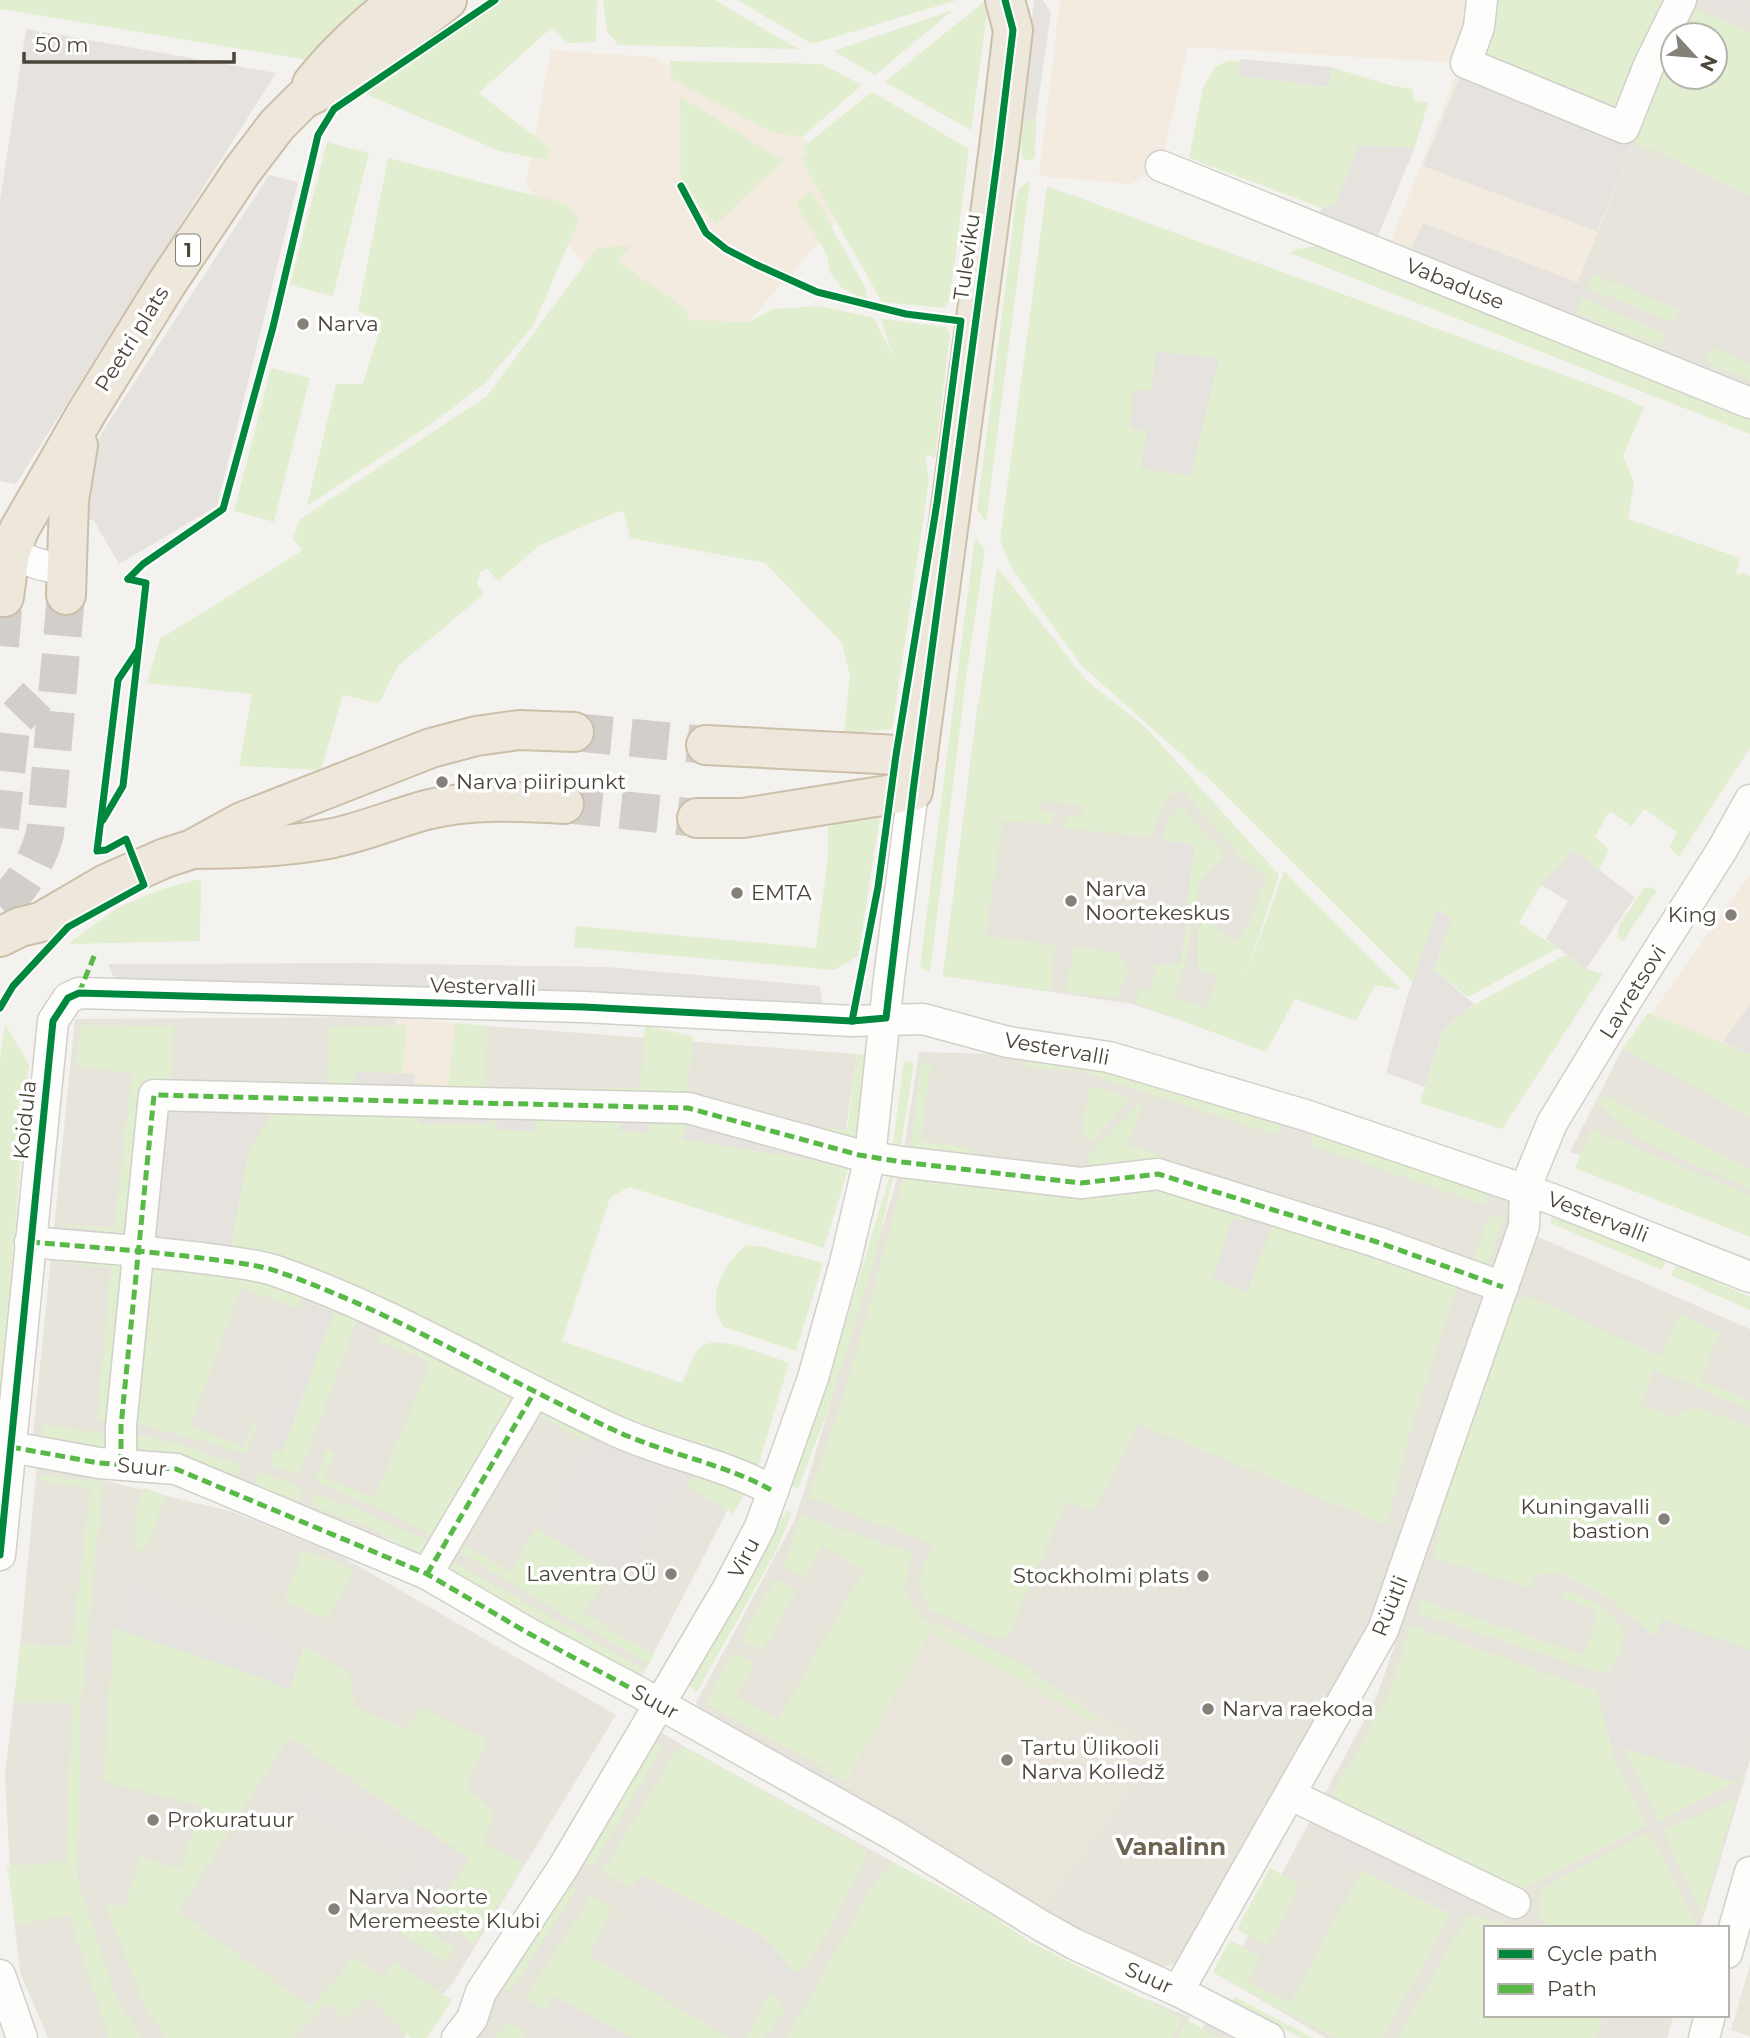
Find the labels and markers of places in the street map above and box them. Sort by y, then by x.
place label: Narva [317,311,379,336]
marker: Narva [295,316,311,332]
place label: Narva piiripunkt [456,769,626,794]
marker: Narva piiripunkt [434,774,450,790]
place label: Narva Noortekeskus [1085,876,1230,925]
place label: EMTA [751,880,812,905]
marker: EMTA [729,885,745,901]
marker: Narva Noortekeskus [1063,893,1079,909]
place label: King [1668,902,1717,927]
marker: King [1723,907,1739,923]
place label: Kuningavalli bastion [1520,1494,1650,1543]
marker: Kuningavalli bastion [1656,1511,1672,1527]
place label: Laventra OÜ [526,1561,657,1586]
place label: Stockholmi plats [1013,1563,1189,1588]
marker: Laventra OÜ [663,1566,679,1582]
marker: Stockholmi plats [1195,1568,1211,1584]
place label: Narva raekoda [1222,1696,1374,1721]
marker: Narva raekoda [1200,1701,1216,1717]
place label: Tartu Ülikooli Narva Kolledž [1021,1735,1165,1784]
marker: Tartu Ülikooli Narva Kolledž [999,1752,1015,1768]
place label: Prokuratuur [167,1807,295,1832]
marker: Prokuratuur [145,1812,161,1828]
place label: Narva Noorte Meremeeste Klubi [348,1884,540,1933]
marker: Narva Noorte Meremeeste Klubi [326,1901,342,1917]

